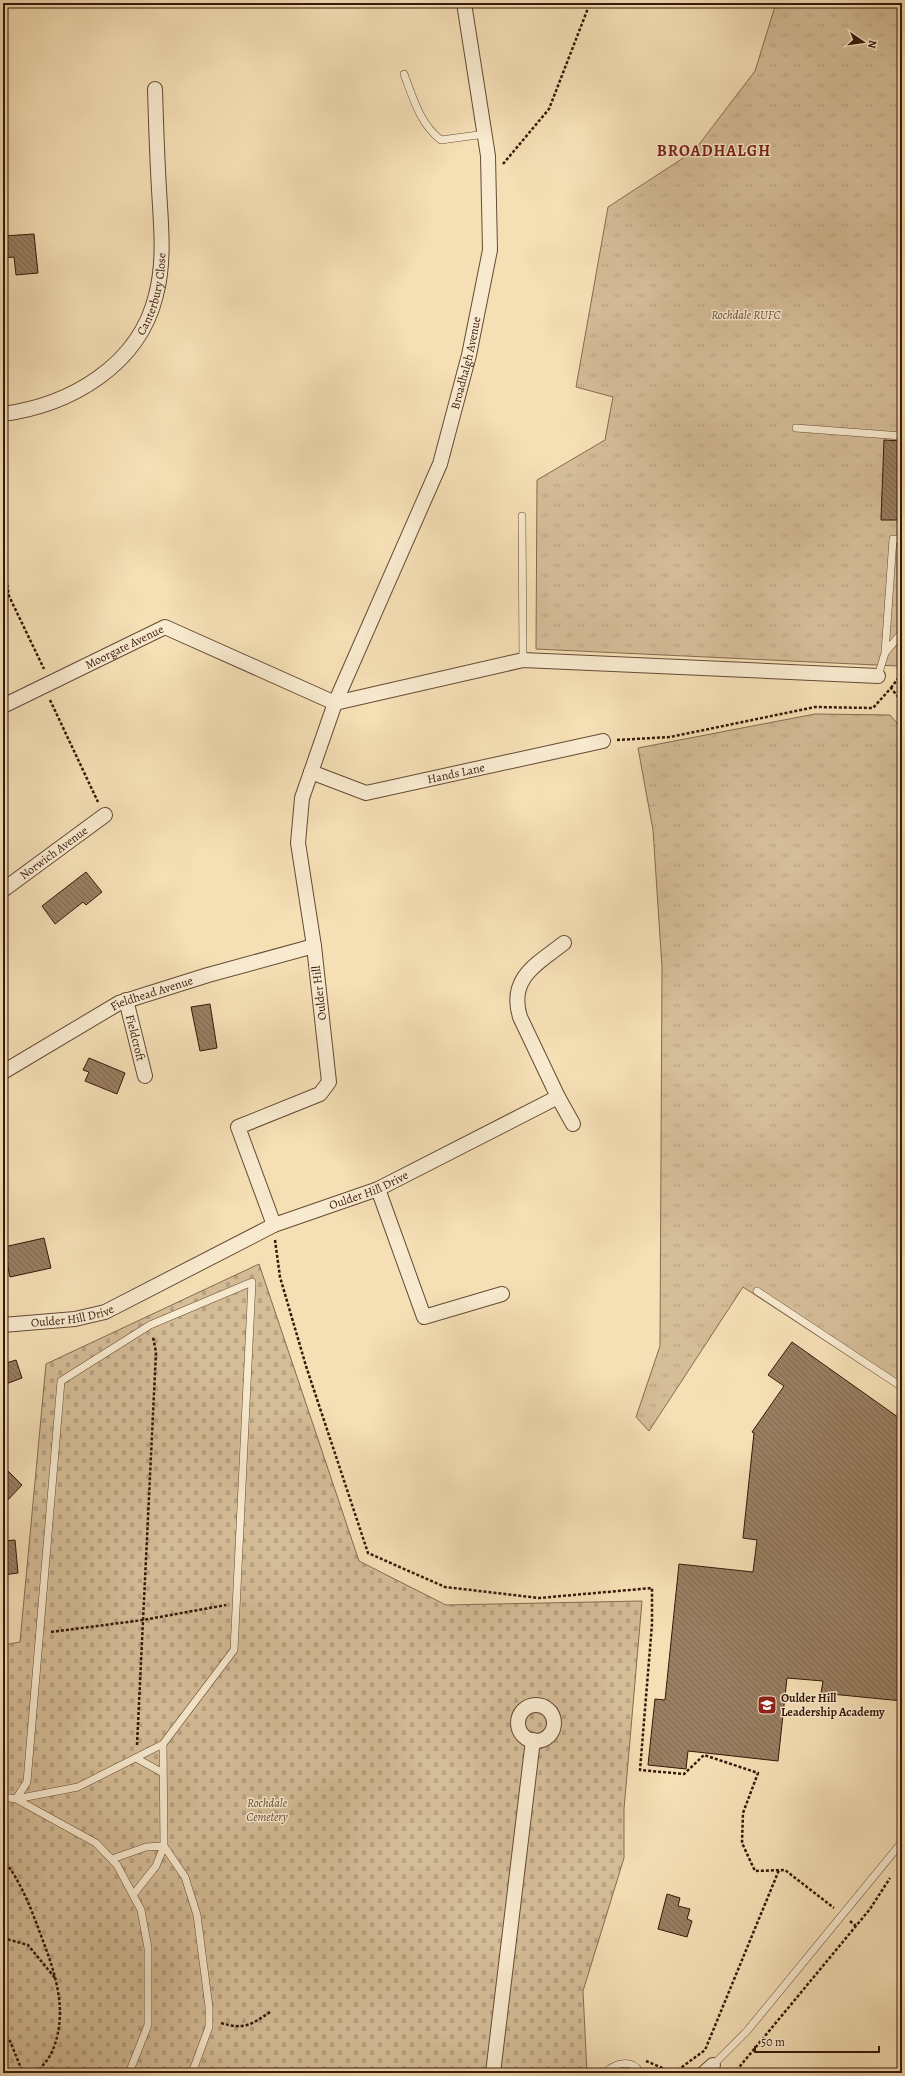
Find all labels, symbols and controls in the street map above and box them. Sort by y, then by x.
north arrow [843,22,883,62]
text: N [864,39,880,50]
district label: BROADHALGH [657,140,771,162]
street label: Canterbury Close [133,252,170,338]
park label: Rochdale RUFC [711,307,782,323]
street label: Broadhalgh Avenue [447,315,485,411]
street label: Moorgate Avenue [82,621,166,673]
street label: Hands Lane [426,759,486,787]
street label: Norwich Avenue [17,822,91,883]
street label: Oulder Hill [308,965,330,1021]
street label: Fieldhead Avenue [107,972,195,1014]
street label: Fieldcroft [122,1013,149,1063]
street label: Oulder Hill Drive [327,1167,411,1213]
street label: Oulder Hill Drive [30,1301,117,1331]
place label: Oulder Hill Leadership Academy [781,1690,885,1720]
school or university icon: Oulder Hill Leadership Academy [756,1694,778,1716]
park label: Rochdale Cemetery [246,1795,289,1825]
scale bar [755,2028,879,2054]
text: 50 m [761,2034,785,2050]

